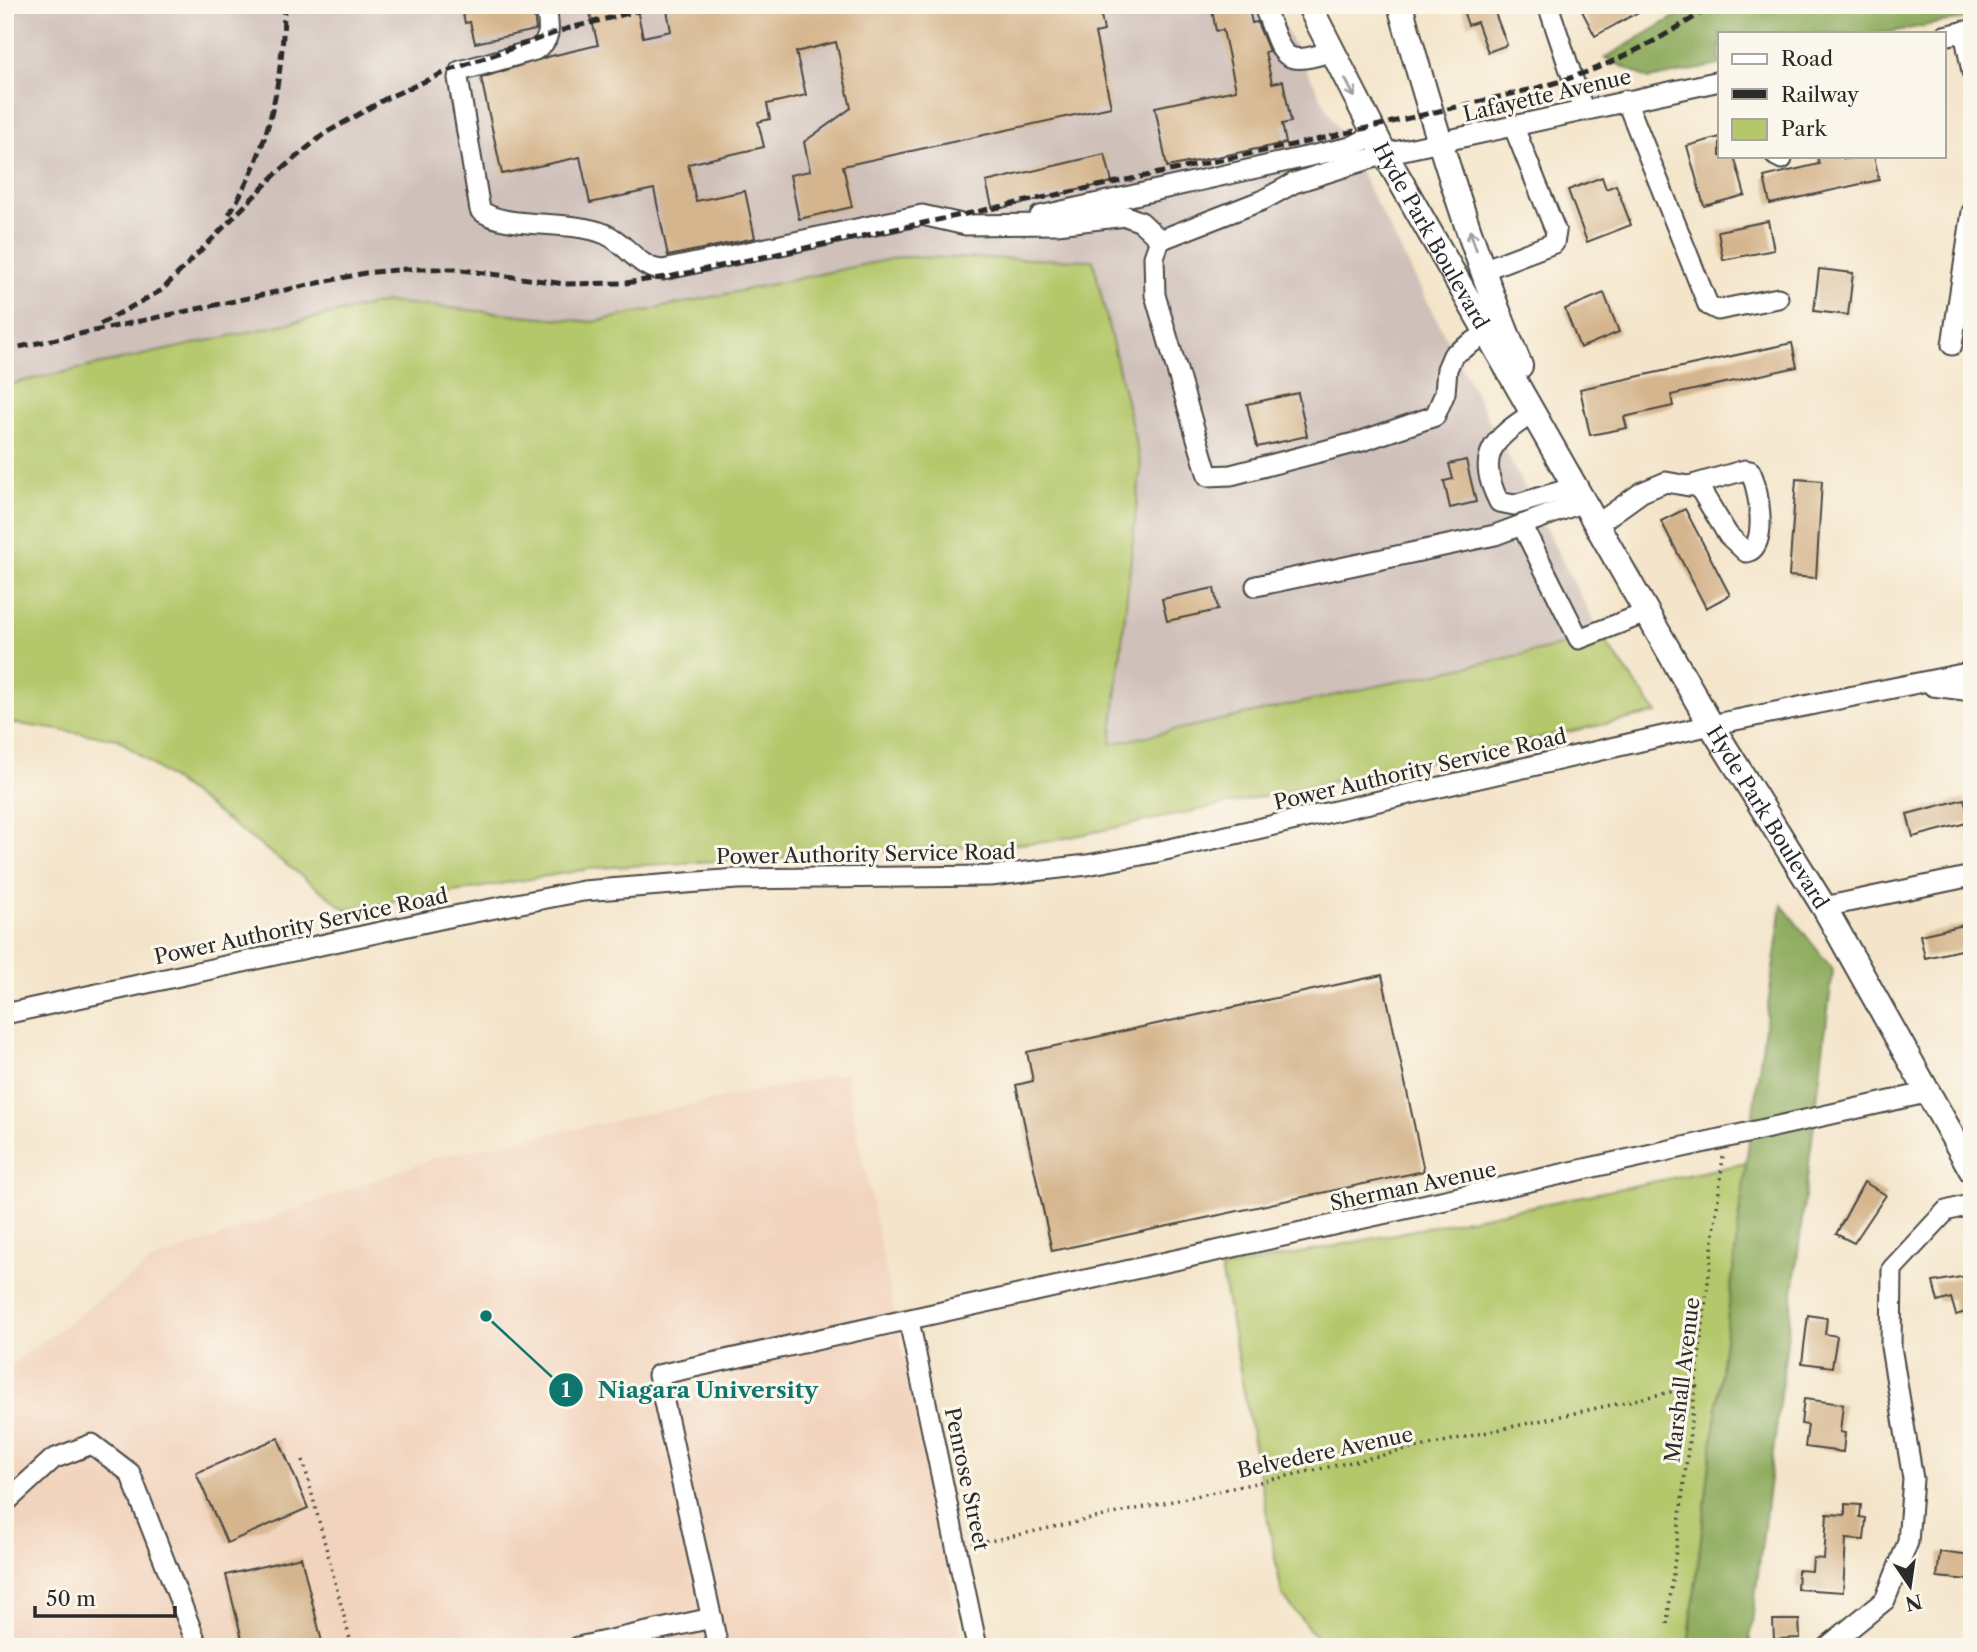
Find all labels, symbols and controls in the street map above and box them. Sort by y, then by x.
legend [1718,32,1946,158]
text: Road [1781,46,1833,71]
street label: Lafayette Avenue [1461,64,1633,126]
one-way arrow [1344,77,1358,98]
text: Railway [1781,82,1859,107]
text: Park [1781,116,1827,141]
street label: Hyde Park Boulevard [1369,138,1495,333]
one-way arrow [1465,230,1478,252]
street label: Hyde Park Boulevard [1702,721,1834,913]
street label: Power Authority Service Road [1271,723,1569,815]
street label: Power Authority Service Road [716,839,1016,869]
street label: Power Authority Service Road [152,883,450,969]
street label: Sherman Avenue [1328,1156,1498,1216]
street label: Marshall Avenue [1659,1296,1705,1464]
callout: Niagara University [549,1368,832,1412]
text: Niagara University [598,1376,819,1404]
text: 1 [561,1377,571,1402]
street label: Penrose Street [940,1405,994,1553]
street label: Belvedere Avenue [1235,1421,1415,1483]
north arrow [1876,1550,1946,1620]
scale bar [35,1575,175,1619]
text: 50 m [46,1586,96,1611]
text: N [1903,1589,1924,1615]

